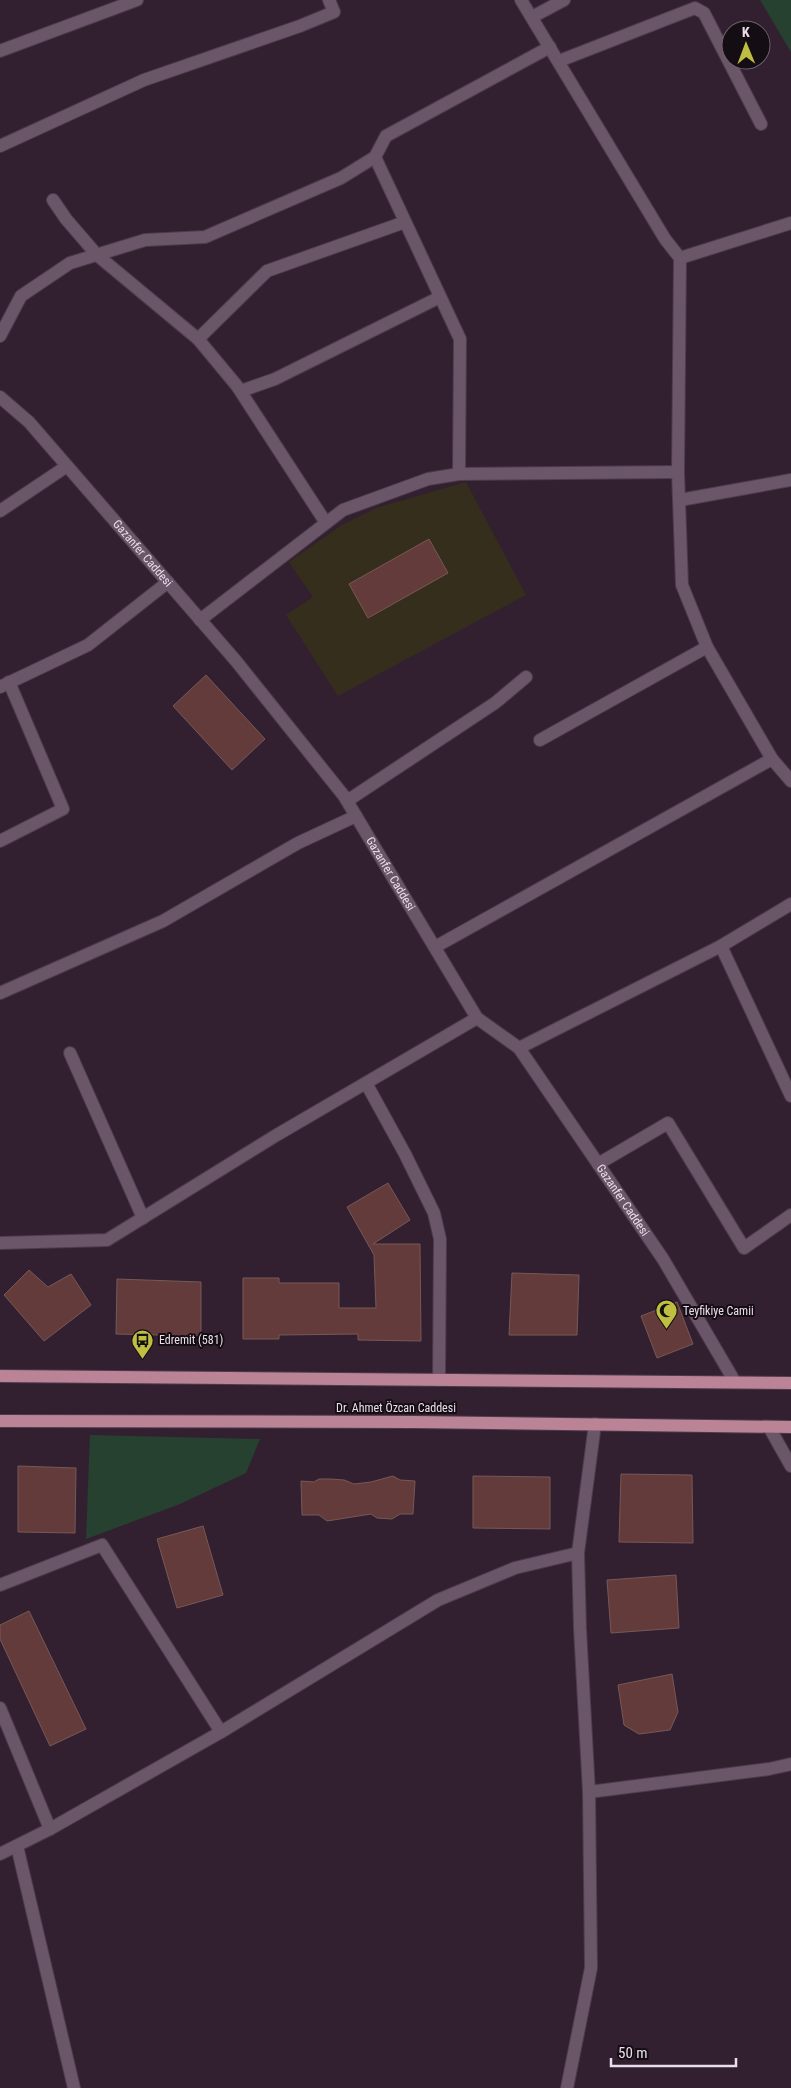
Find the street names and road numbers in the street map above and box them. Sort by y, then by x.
street label: Gazanfer Caddesi [110,517,175,590]
street label: Gazanfer Caddesi [363,834,418,913]
street label: Gazanfer Caddesi [593,1162,652,1239]
street label: Dr. Ahmet Özcan Caddesi [336,1400,456,1415]

